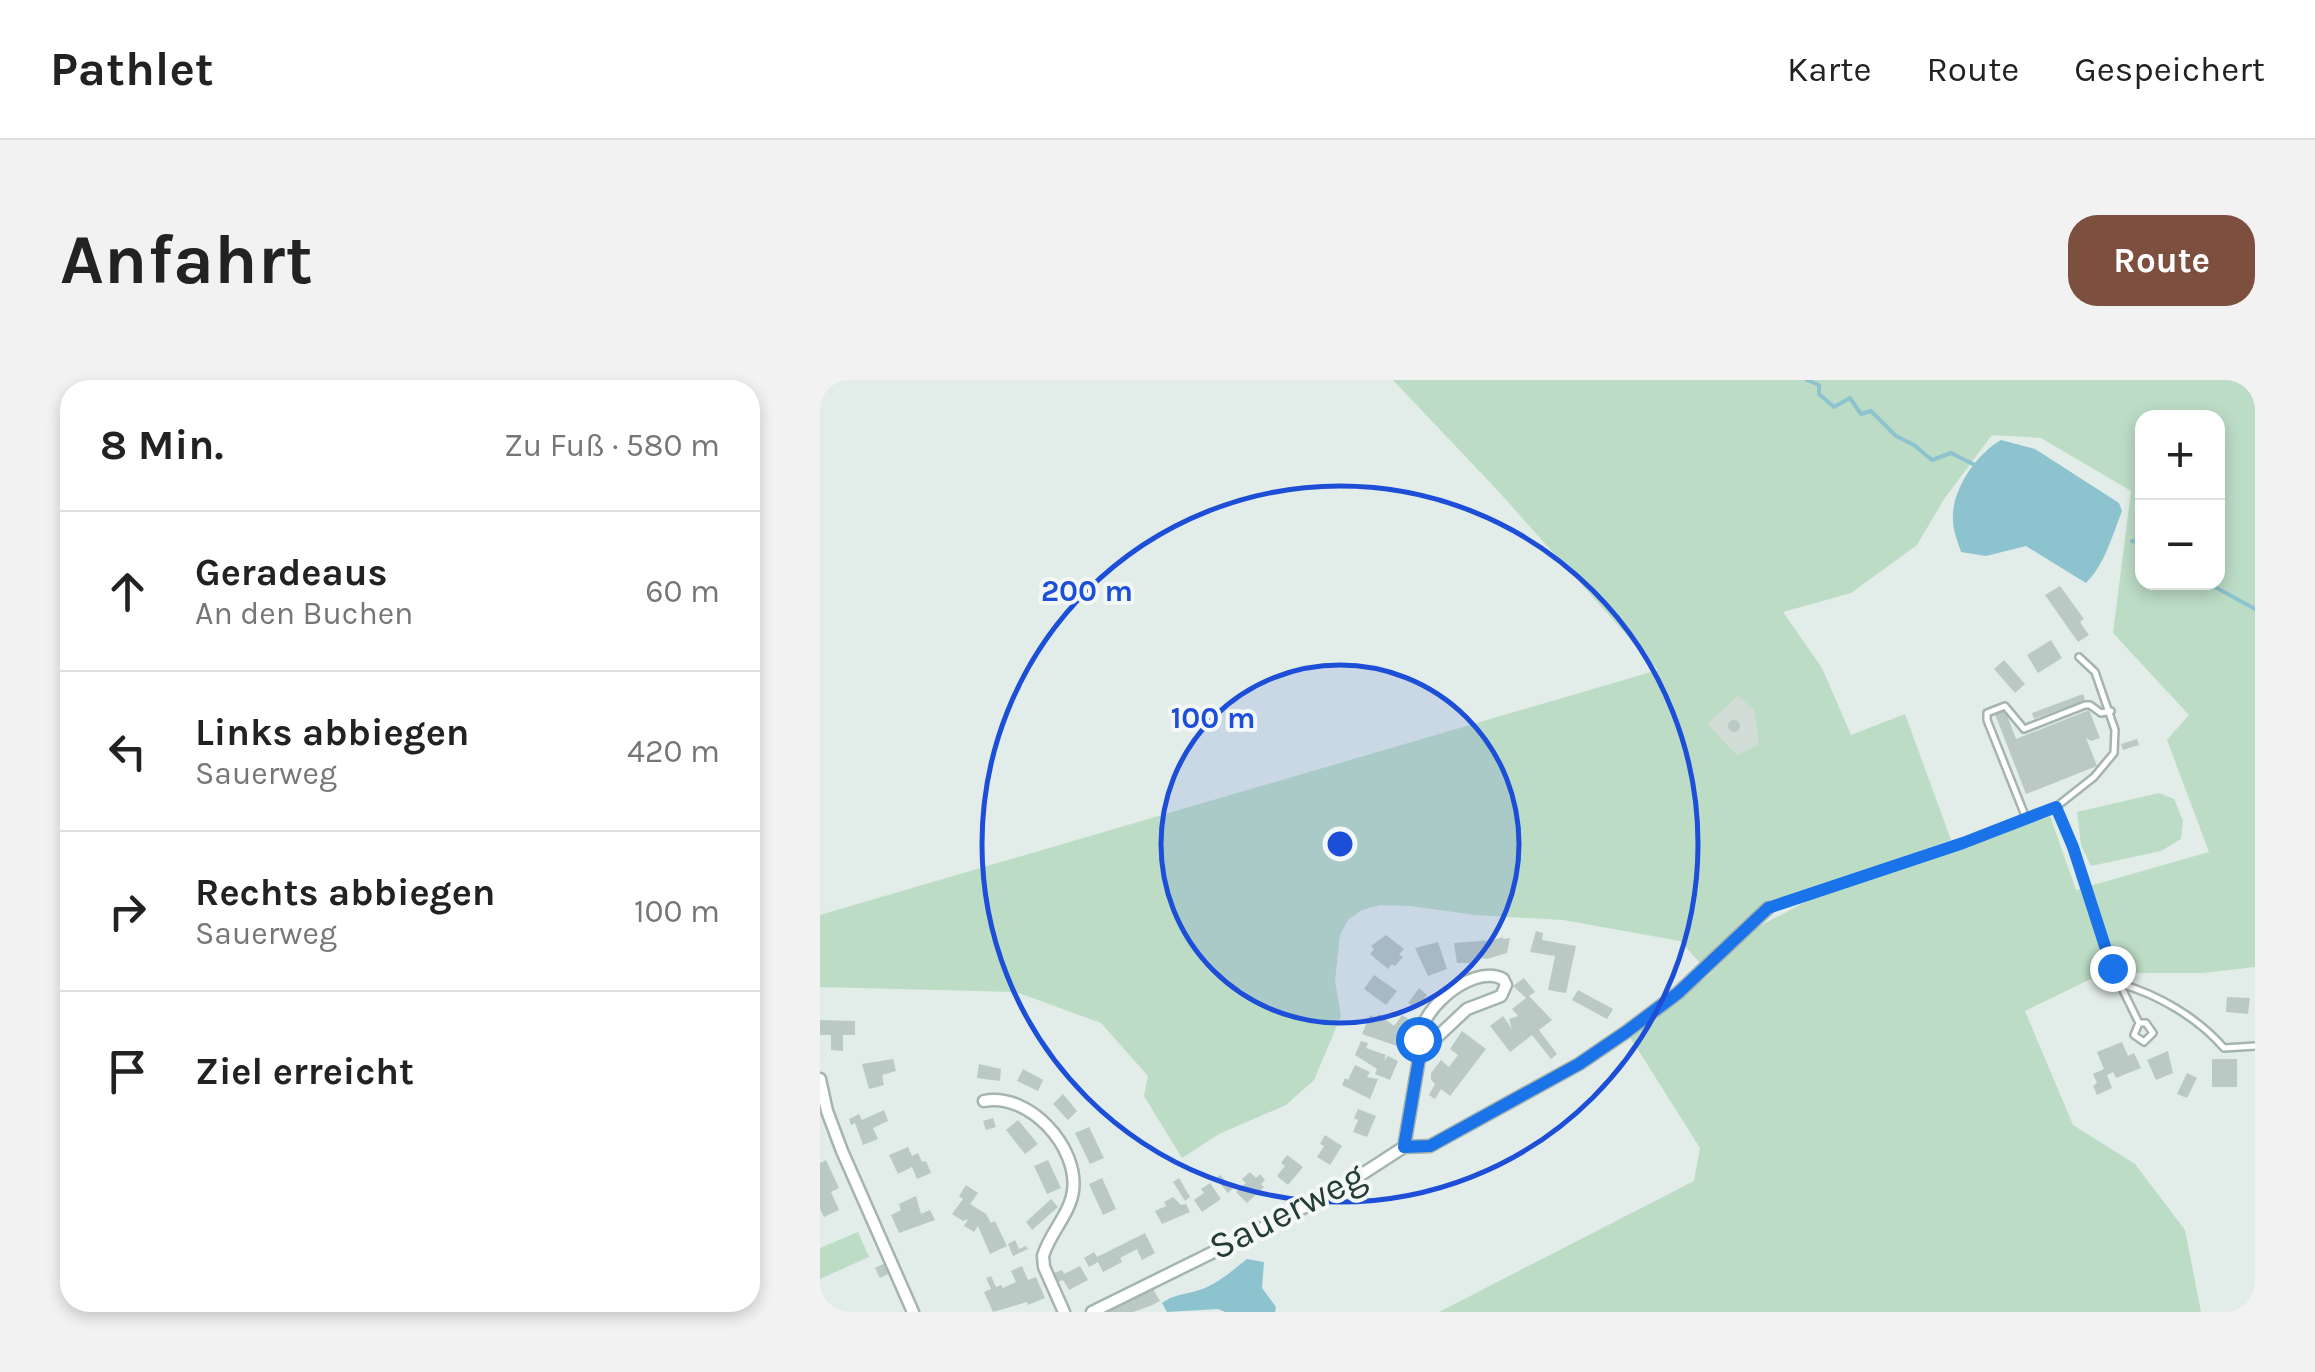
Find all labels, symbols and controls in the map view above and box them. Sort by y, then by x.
text: Pathlet [50,41,214,97]
text: Karte [1787,49,1871,90]
text: Route [1926,49,2019,90]
text: Gespeichert [2074,49,2265,90]
button: Route [2068,215,2255,306]
text: Anfahrt [60,219,313,301]
map controls [2135,410,2225,590]
button: + [2135,410,2225,500]
text: 8 Min. [100,420,223,470]
text: Zu Fuß · 580 m [504,427,720,464]
button: − [2135,500,2225,590]
text: Geradeaus [195,550,388,595]
icon: ahead [100,564,155,619]
text: 60 m [645,573,720,610]
text: 200 m [1041,573,1133,609]
text: An den Buchen [195,595,413,632]
text: 100 m [1171,700,1255,736]
text: Links abbiegen [195,710,469,755]
icon: left [100,724,155,779]
text: 420 m [627,733,720,770]
text: Sauerweg [195,755,337,792]
centre of rings [1322,826,1358,862]
text: Rechts abbiegen [195,870,495,915]
icon: right [100,884,155,939]
text: 100 m [634,893,720,930]
text: Sauerweg [195,915,337,952]
route end [2090,946,2136,992]
route start [1396,1017,1442,1063]
icon: arrive [100,1044,155,1099]
text: Ziel erreicht [195,1049,414,1094]
street label: Sauerweg [1202,1153,1372,1269]

